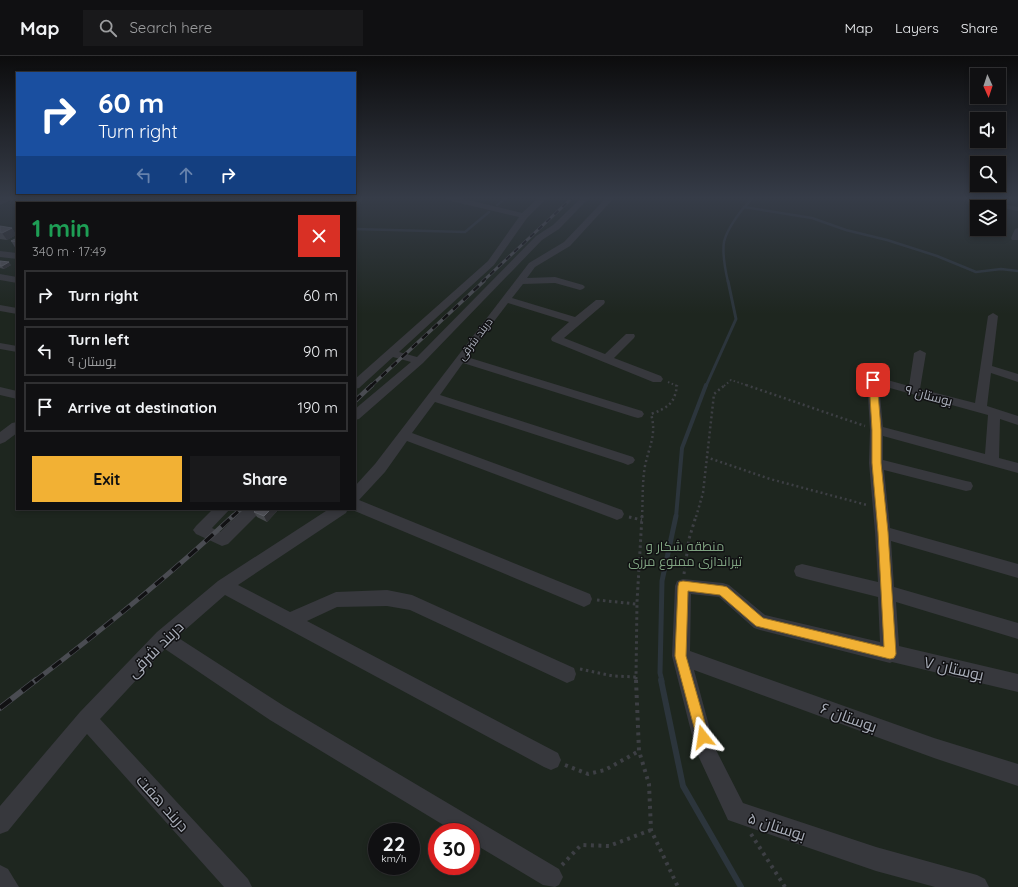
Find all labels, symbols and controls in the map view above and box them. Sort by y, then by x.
search box [83,10,363,46]
text: Map [20,16,59,40]
icon: search [97,17,119,39]
text: Search here [129,18,212,37]
text: Map [844,19,873,37]
text: Layers [895,19,939,37]
text: Share [961,19,998,37]
north arrow [970,68,1006,104]
map controls [970,68,1006,236]
text: 60 m [98,85,164,120]
icon: right [32,88,84,140]
button: sound [970,112,1006,148]
text: Turn right [98,120,178,143]
button: search [970,156,1006,192]
icon: left [133,164,155,186]
icon: ahead [175,164,197,186]
icon: right [217,164,239,186]
button: layers [970,200,1006,236]
text: 1 min [32,213,90,243]
button: close [298,215,340,257]
text: 340 m · 17:49 [32,243,106,259]
icon: right [34,284,56,306]
text: Turn right [68,286,139,305]
text: 60 m [303,286,338,305]
street label: دربند شرقی [454,315,496,363]
text: Turn left [68,330,130,349]
icon: left [34,340,56,362]
text: 90 m [303,342,338,361]
text: بوستان ۹ [68,353,116,369]
pin [856,363,890,397]
icon: arrive [862,369,884,391]
street label: بوستان ۹ [904,381,954,409]
icon: arrive [34,396,56,418]
text: Arrive at destination [68,398,217,417]
text: 190 m [297,398,338,417]
button: Exit [32,456,182,502]
button: Share [190,456,340,502]
park label: منطقه شکار و تیراندازی ممنوع مرزی [628,538,742,570]
street label: دربند شرقی [122,616,188,682]
street label: بوستان ۷ [922,651,986,686]
street label: بوستان ۶ [818,698,880,737]
position arrow [682,716,724,758]
street label: دربند هفت [132,770,194,836]
street label: بوستان ۵ [745,807,809,846]
speed limit sign: 30 [428,823,480,875]
text: 22 [383,831,405,856]
text: km/h [381,852,407,865]

